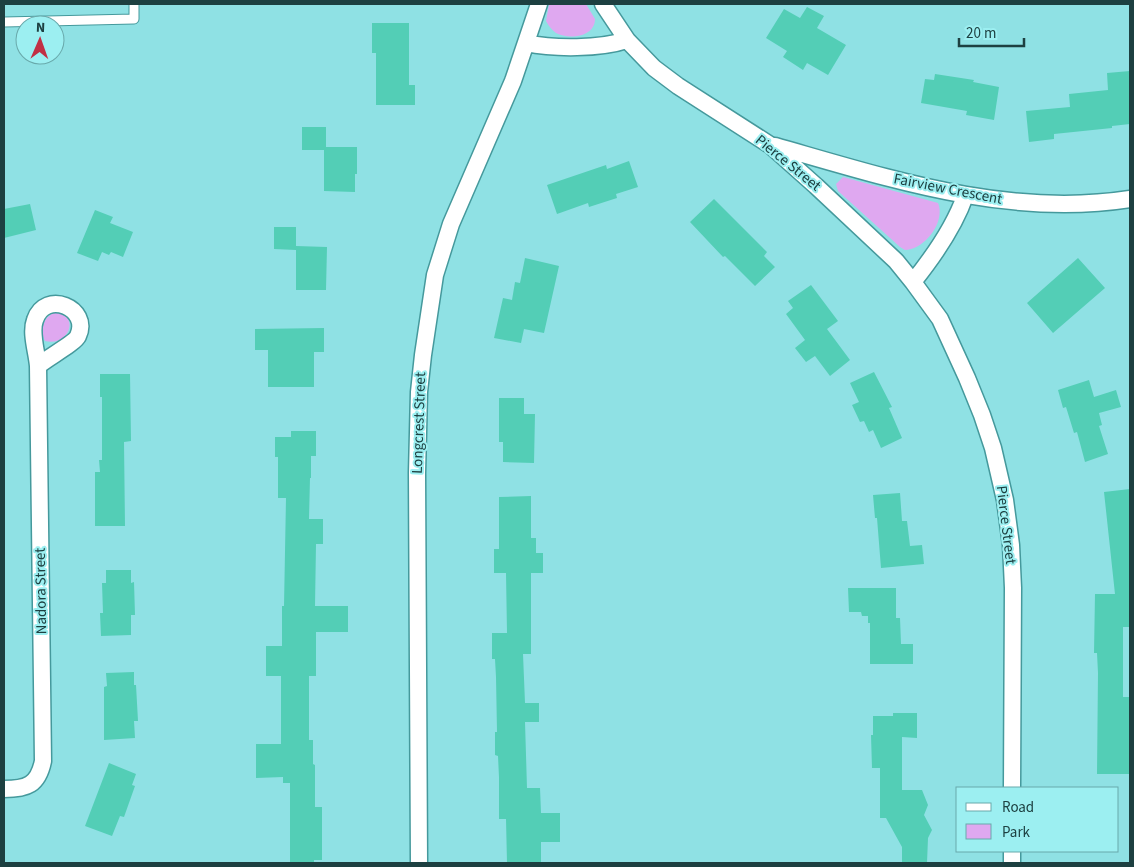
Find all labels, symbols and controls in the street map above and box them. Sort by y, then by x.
north arrow [15,15,65,65]
scale bar [959,15,1024,47]
text: N [35,18,45,38]
text: 20 m [966,23,996,44]
street label: Pierce Street [751,130,825,196]
street label: Fairview Crescent [892,168,1004,210]
street label: Longcrest Street [407,372,431,474]
street label: Pierce Street [991,484,1021,566]
street label: Nadora Street [30,547,52,635]
legend [956,787,1119,852]
text: Road [1002,797,1034,818]
text: Park [1002,822,1031,843]

